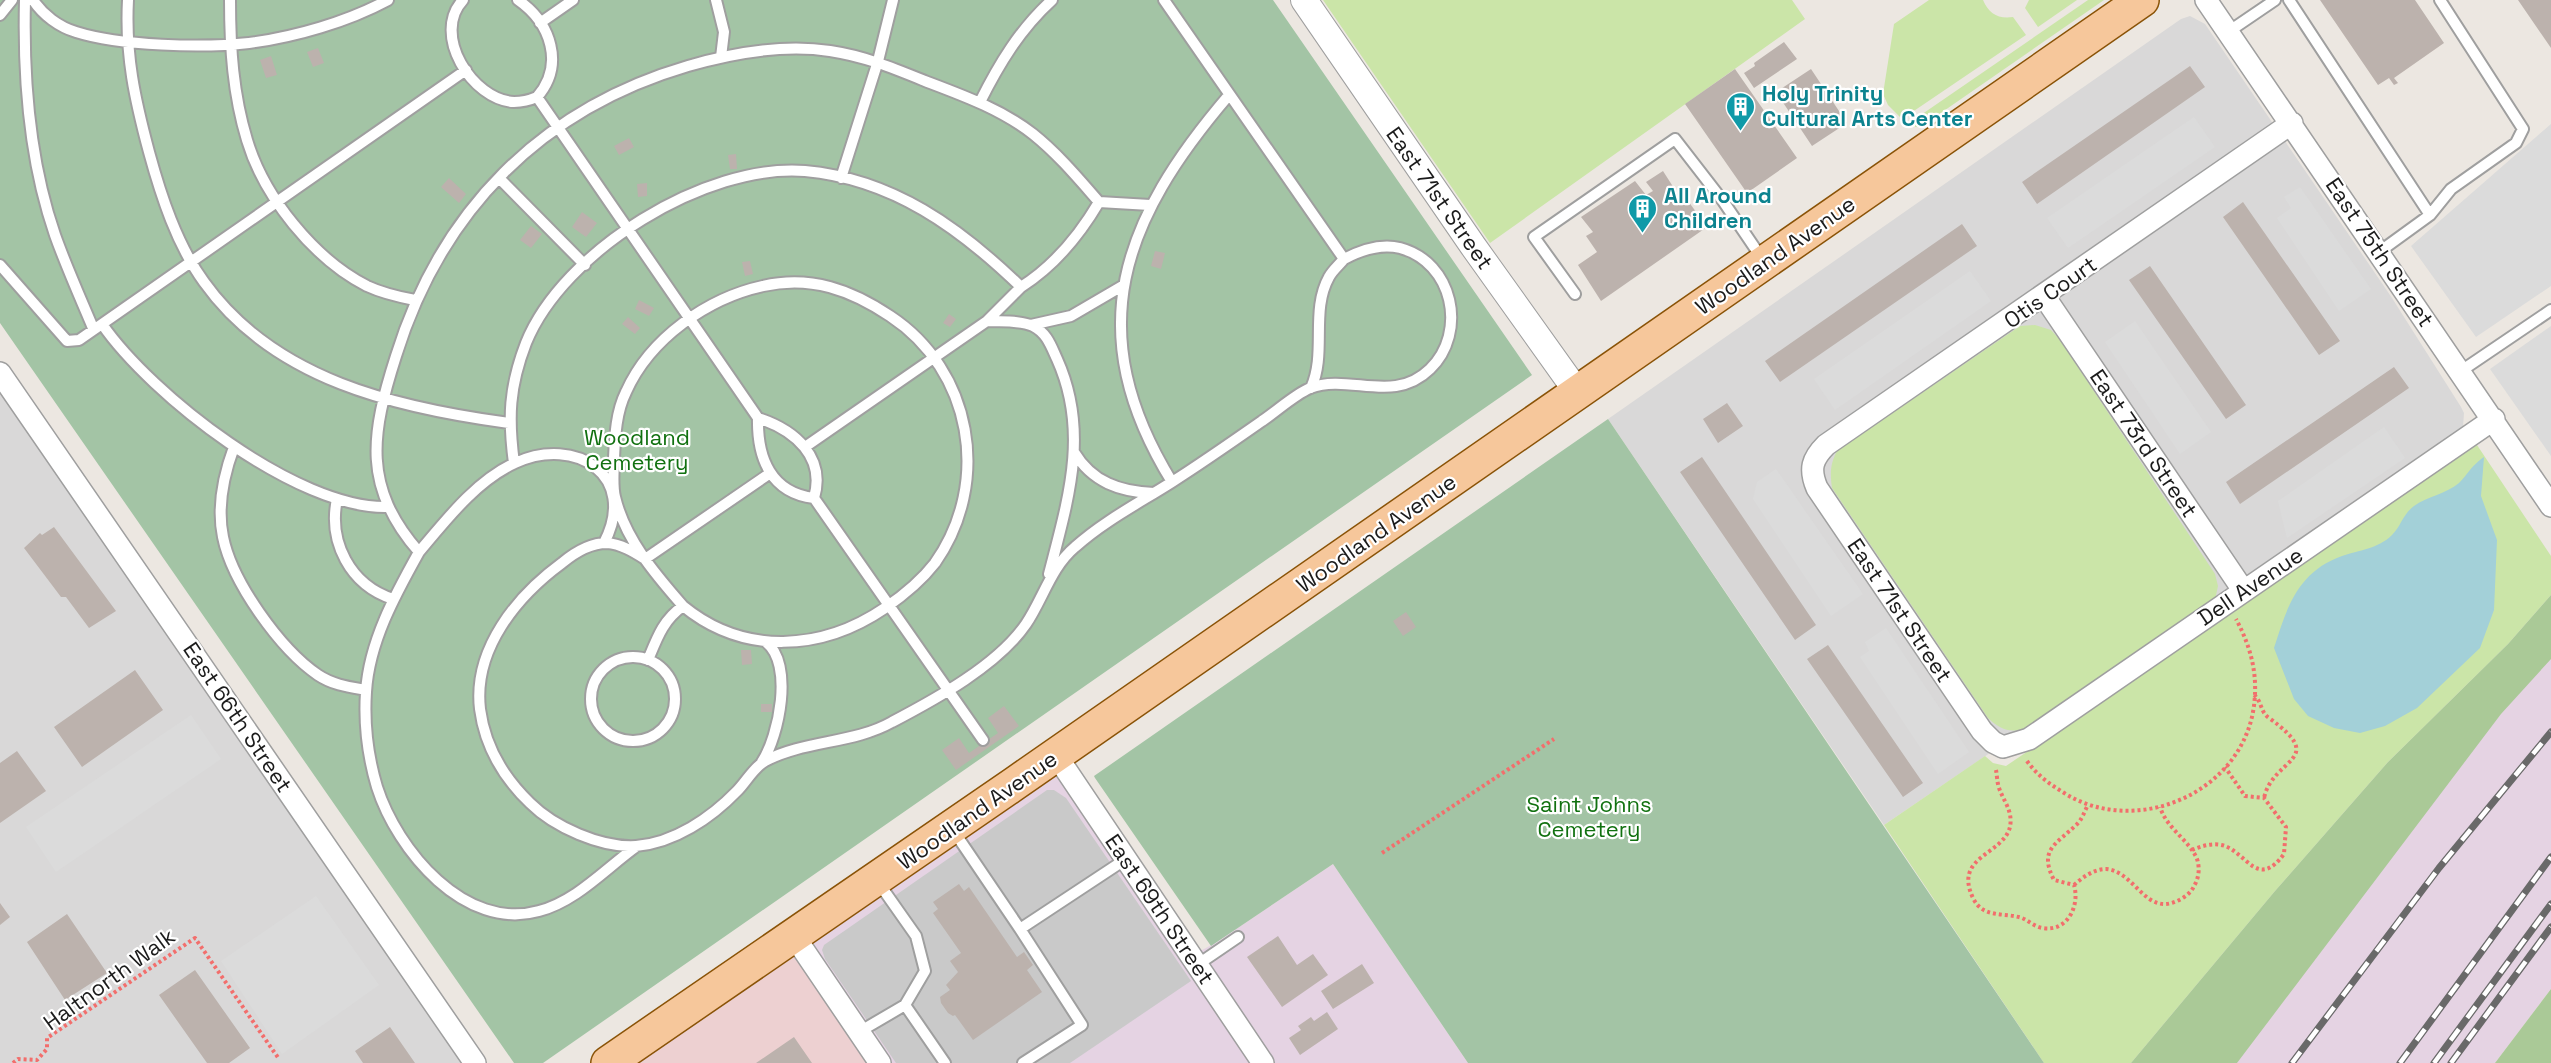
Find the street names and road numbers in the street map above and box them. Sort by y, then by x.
street label: East 71st Street [1380,121,1500,275]
street label: East 75th Street [2320,172,2440,332]
street label: Woodland Avenue [1690,189,1860,321]
street label: Otis Court [1998,250,2102,334]
street label: East 73rd Street [2084,364,2204,522]
street label: Woodland Avenue [1291,467,1461,599]
street label: East 71st Street [1841,533,1959,687]
street label: Dell Avenue [2192,540,2308,632]
street label: East 66th Street [177,636,299,798]
street label: Woodland Avenue [892,744,1062,876]
street label: East 69th Street [1099,828,1221,990]
street label: Haltnorth Walk [38,922,180,1036]

